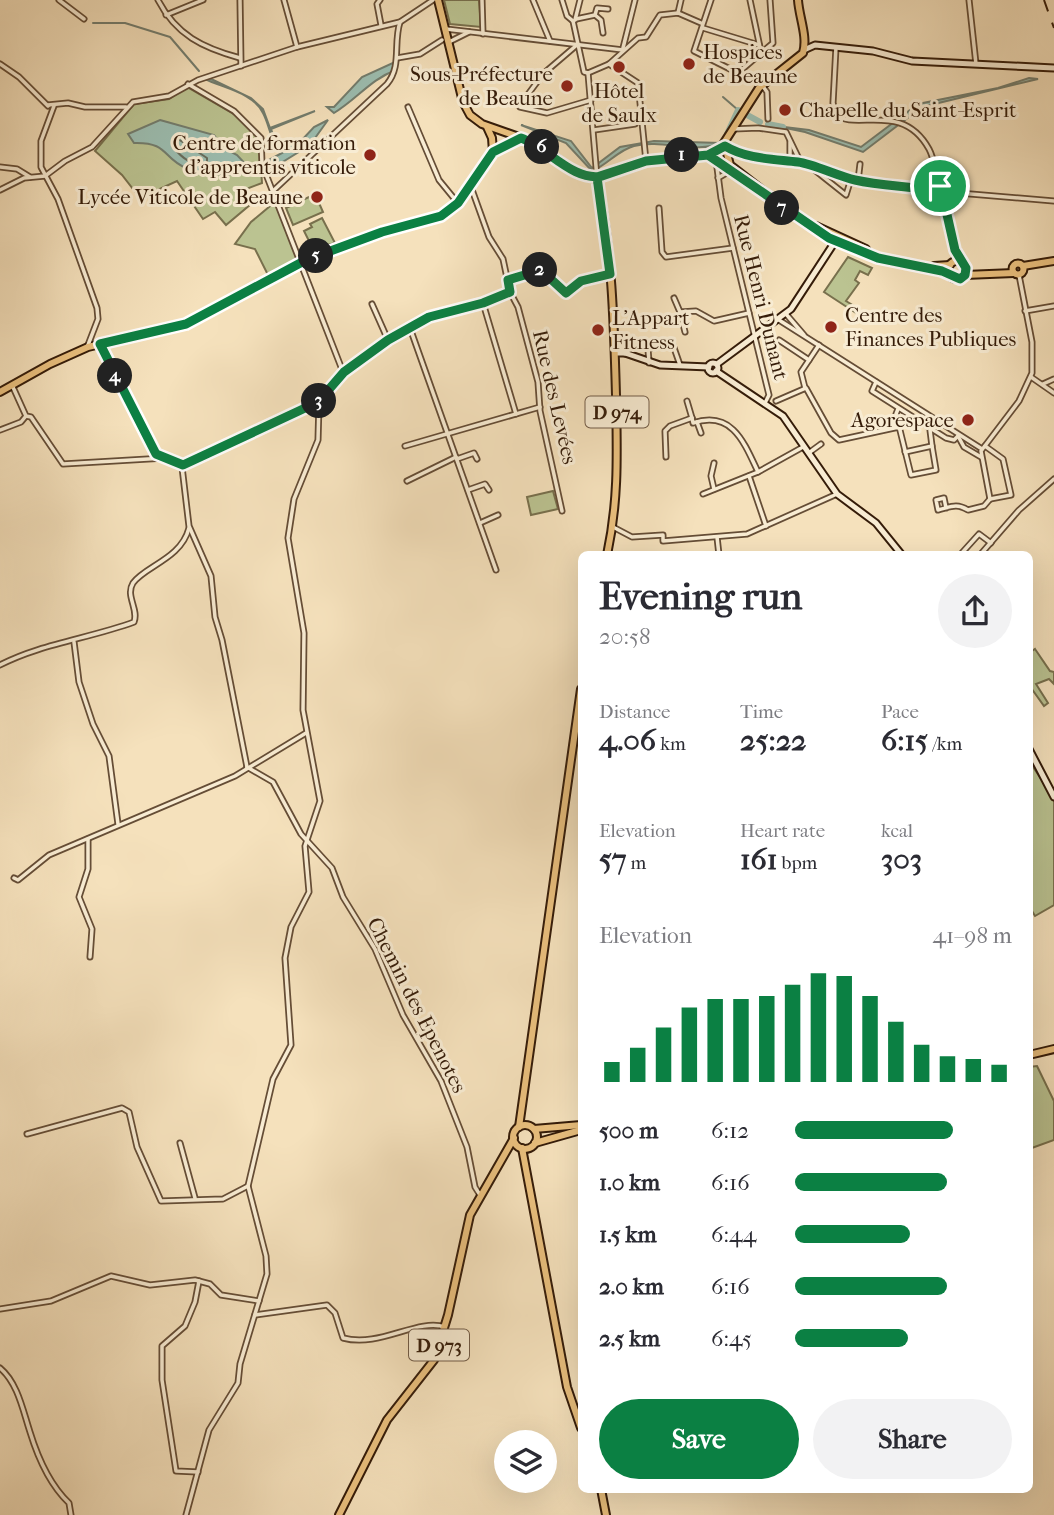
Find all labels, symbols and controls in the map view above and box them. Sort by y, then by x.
place label: Hospices de Beaune [703,40,797,88]
marker: Hospices de Beaune [681,56,697,72]
marker: Hôtel de Saulx [611,59,627,75]
place label: Sous-Préfecture de Beaune [410,62,553,110]
marker: Sous-Préfecture de Beaune [559,78,575,94]
place label: Hôtel de Saulx [581,79,657,127]
place label: Chapelle du Saint-Esprit [799,98,1017,122]
marker: Chapelle du Saint-Esprit [777,102,793,118]
pin: 6 [524,130,560,164]
place label: Centre de formation d'apprentis viticole [173,131,356,179]
text: 6 [536,135,547,157]
pin: 1 [664,138,700,172]
text: 1 [678,143,685,165]
marker: Centre de formation d'apprentis viticole [362,147,378,163]
pin [910,156,970,216]
icon: arrive [921,167,959,205]
place label: Lycée Viticole de Beaune [78,185,303,209]
marker: Lycée Viticole de Beaune [309,189,325,205]
pin: 7 [764,190,800,226]
text: 7 [777,196,786,218]
street label: Rue Henri Dunant [729,212,793,383]
pin: 5 [298,238,334,274]
text: 5 [311,244,320,266]
pin: 2 [522,252,558,288]
text: 2 [535,258,544,280]
place label: Centre des Finances Publiques [845,303,1017,351]
place label: L'Appart Fitness [612,306,690,354]
marker: Centre des Finances Publiques [823,319,839,335]
marker: L'Appart Fitness [590,322,606,338]
street label: Rue des Levées [528,327,582,467]
pin: 4 [97,358,132,394]
text: 4 [109,364,120,386]
pin: 3 [302,384,336,418]
text: 3 [315,389,322,411]
road number: D 974 [586,396,648,428]
place label: Agorespace [850,408,954,432]
marker: Agorespace [960,412,976,428]
text: Evening run [599,574,802,619]
button: share [938,574,1012,648]
text: 20:58 [599,623,651,650]
text: Distance [599,701,670,723]
text: Time [740,701,783,723]
text: Pace [881,701,919,723]
text: 4.06 [599,723,656,758]
text: 25:22 [740,723,807,758]
text: 6:15 [881,723,928,758]
text: km [656,733,686,755]
text: /km [928,733,962,755]
text: Elevation [599,820,676,842]
text: Heart rate [740,820,825,842]
text: kcal [881,820,913,842]
text: 57 [599,842,626,877]
text: 161 [740,842,777,877]
text: 303 [881,842,922,877]
text: m [626,852,646,874]
text: bpm [777,852,817,874]
street label: Chemin des Epenotes [362,913,472,1097]
text: Elevation [599,922,692,949]
text: 41–98 m [933,922,1012,949]
text: 500 m [599,1117,658,1144]
text: 6:12 [711,1117,749,1144]
text: 1.0 km [599,1169,660,1196]
text: 6:16 [711,1169,750,1196]
text: 1.5 km [599,1221,657,1248]
text: 6:44 [711,1221,756,1248]
text: 2.0 km [599,1273,664,1300]
text: 6:16 [711,1273,750,1300]
text: 2.5 km [599,1325,660,1352]
text: 6:45 [711,1325,752,1352]
road number: D 973 [409,1330,469,1360]
button: Save [599,1399,799,1479]
button: Share [813,1399,1012,1479]
map controls [494,1430,557,1493]
button: layers [494,1430,557,1493]

